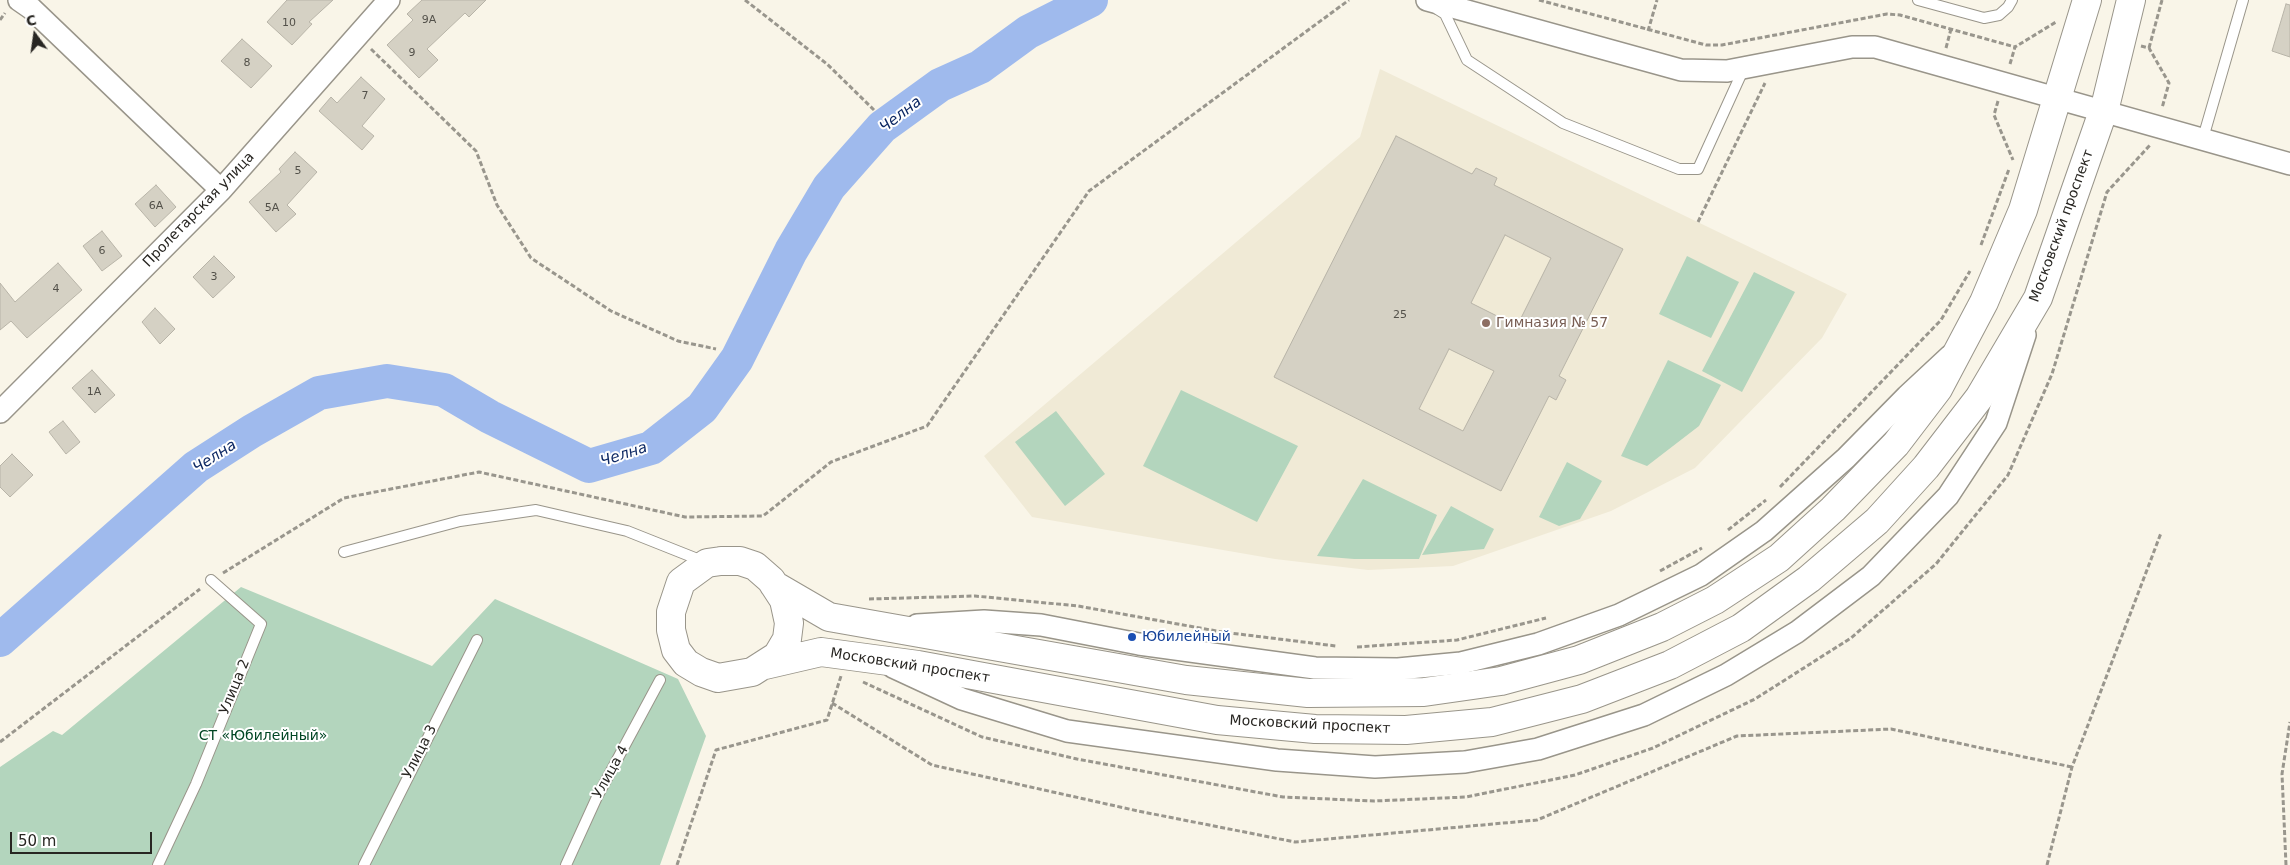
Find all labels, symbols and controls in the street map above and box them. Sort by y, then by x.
north arrow [10,10,60,60]
text: С [24,11,38,29]
house number: 9А [422,13,436,27]
house number: 10 [282,16,296,30]
house number: 9 [409,46,415,60]
house number: 8 [244,56,250,70]
house number: 7 [362,89,368,103]
water label: Челна [877,93,925,137]
street label: Московский проспект [2027,147,2097,305]
street label: Пролетарская улица [140,149,258,271]
house number: 5 [295,164,301,178]
house number: 6А [149,199,163,213]
house number: 5А [265,201,279,215]
house number: 6 [99,244,105,258]
house number: 3 [211,270,217,284]
house number: 4 [53,282,59,296]
house number: 25 [1393,308,1407,322]
place label: Гимназия № 57 [1496,315,1608,331]
marker: Гимназия № 57 [1480,317,1492,329]
house number: 1А [87,385,101,399]
water label: Челна [190,436,240,478]
water label: Челна [598,439,650,471]
place label: Юбилейный [1142,629,1231,645]
marker: Юбилейный [1126,631,1138,643]
street label: Московский проспект [829,645,991,687]
street label: Улица 2 [216,657,254,717]
street label: Московский проспект [1229,712,1391,738]
street label: Улица 3 [399,722,441,782]
park label: СТ «Юбилейный» [199,728,327,744]
street label: Улица 4 [590,743,632,801]
scale bar [12,822,155,854]
text: 50 m [18,832,56,850]

